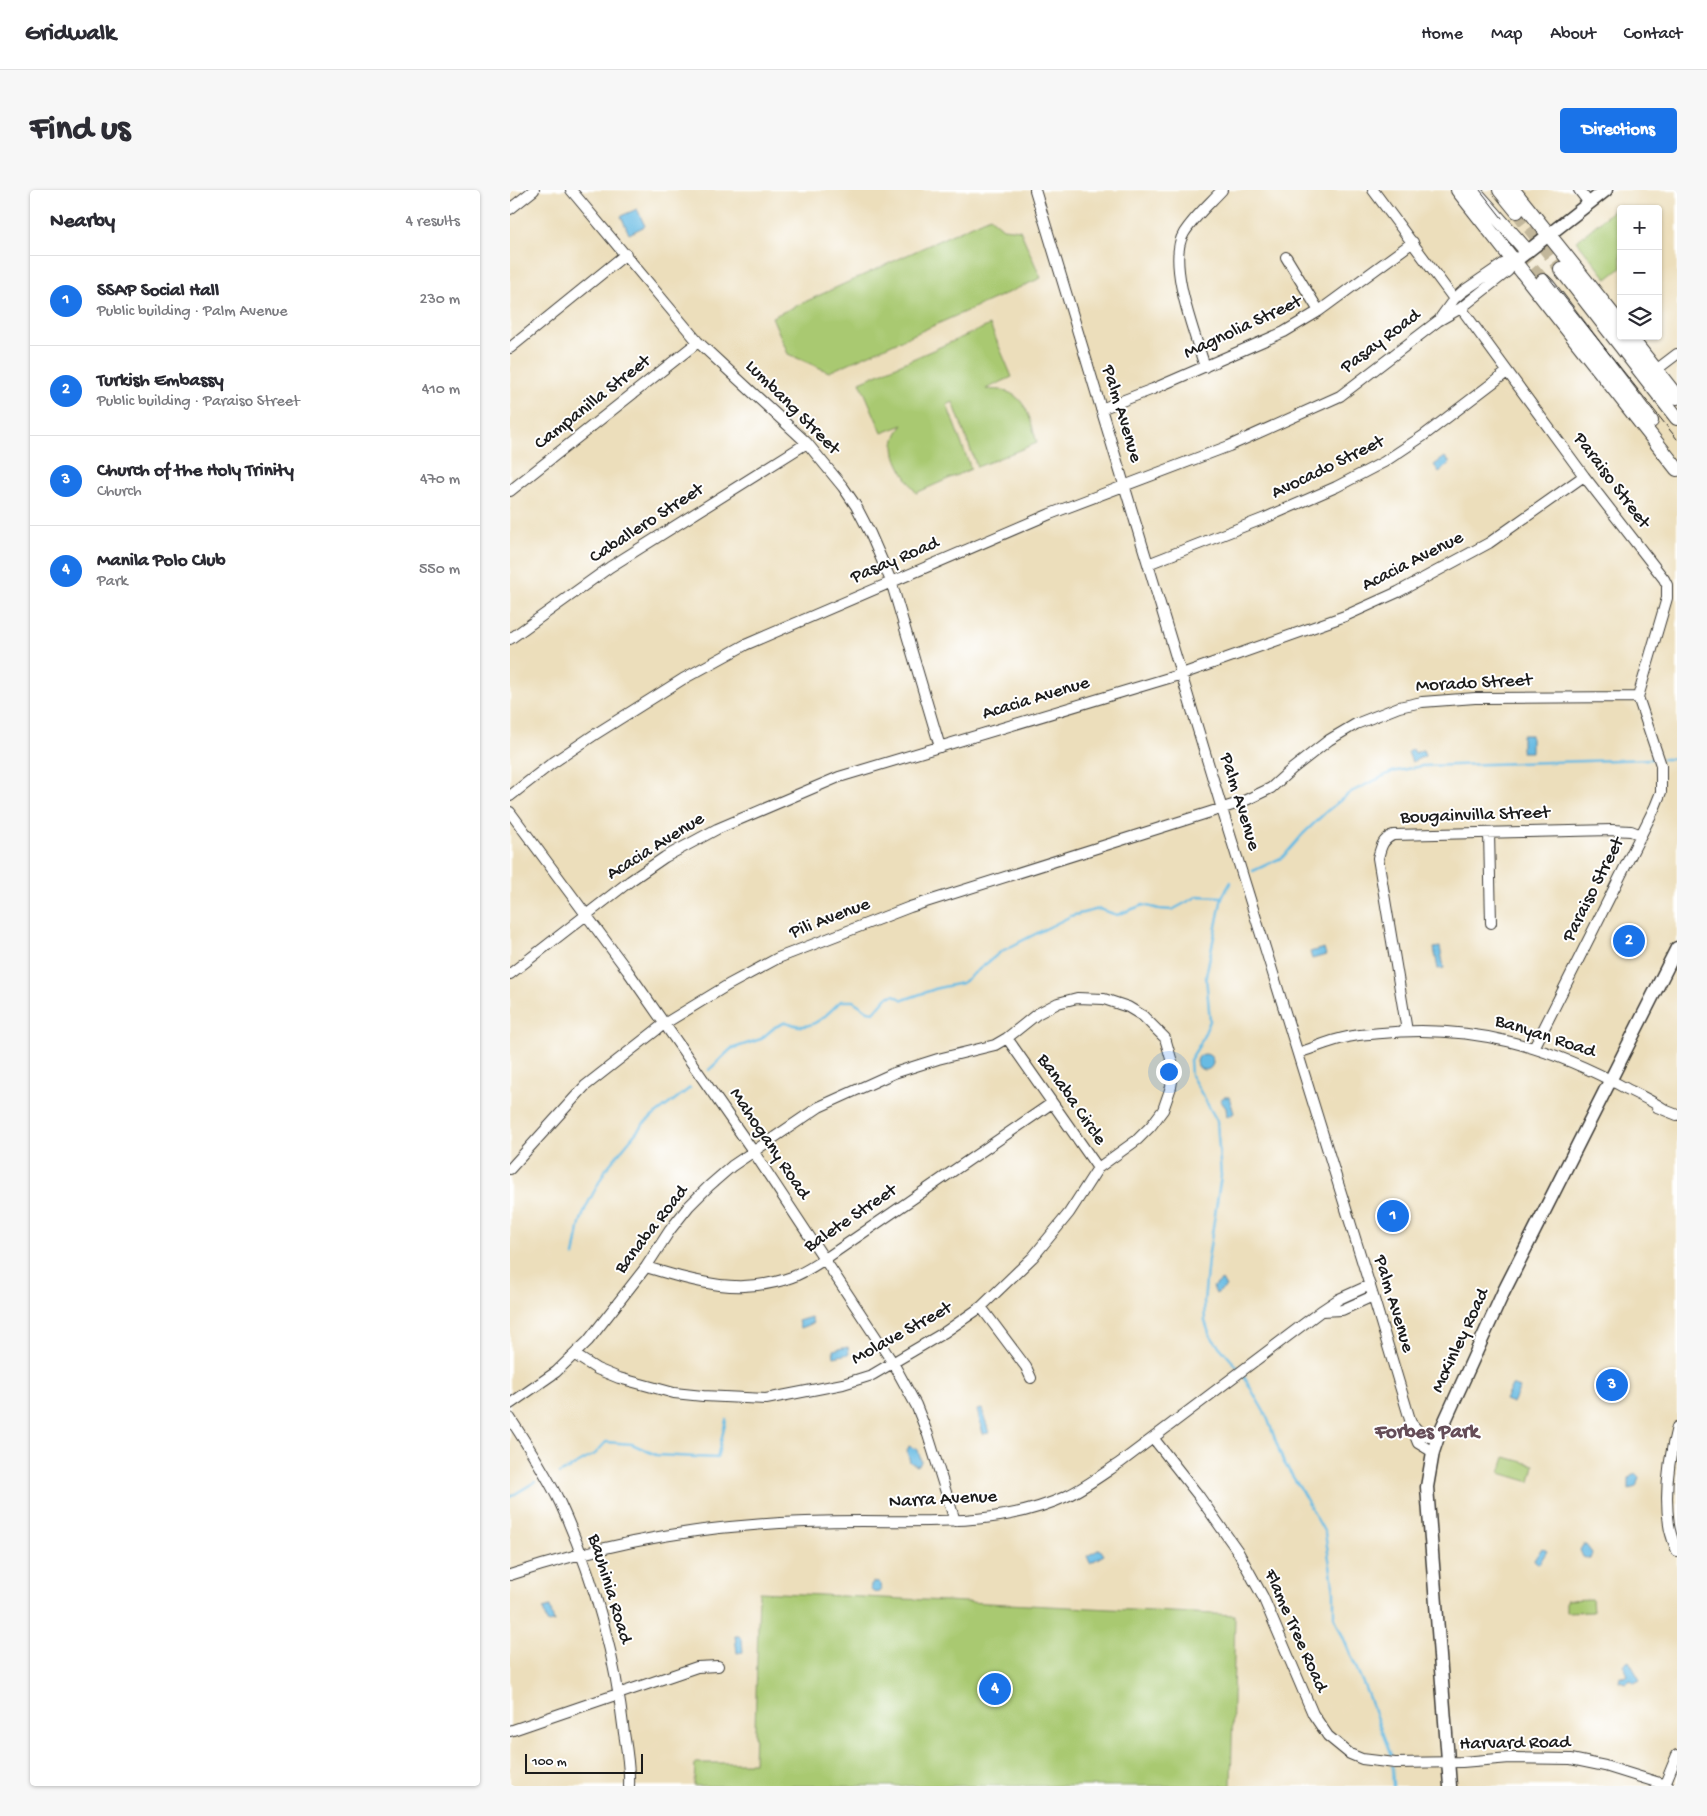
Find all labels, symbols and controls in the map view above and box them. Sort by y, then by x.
text: Gridwalk [25,20,116,49]
text: Home [1421,24,1463,45]
text: Map [1491,24,1522,45]
text: About [1550,24,1596,45]
text: Contact [1624,24,1682,45]
button: Directions [1560,108,1677,153]
text: Find us [30,110,130,151]
map controls [1617,205,1662,340]
button: + [1617,205,1662,250]
text: Nearby [50,210,115,235]
text: 4 results [405,213,460,232]
button: − [1617,250,1662,295]
text: SSAP Social Hall [97,280,219,303]
street label: Magnolia Street [1180,290,1308,365]
text: 1 [63,291,69,310]
text: 230 m [420,291,460,310]
button: layers [1617,295,1662,340]
text: Public building · Palm Avenue [97,303,288,322]
street label: Pasay Road [1336,303,1427,380]
street label: Campanilla Street [530,349,658,456]
street label: Lumbang Street [740,356,846,462]
street label: Palm Avenue [1095,362,1147,466]
text: Turkish Embassy [97,370,224,393]
text: 2 [62,381,70,400]
text: 410 m [422,381,460,400]
text: Public building · Paraiso Street [97,393,299,412]
street label: Paraiso Street [1567,428,1656,535]
street label: Avocado Street [1268,430,1390,505]
text: Church of the Holy Trinity [97,460,294,483]
text: 3 [62,471,70,490]
text: 470 m [420,471,460,490]
street label: Caballero Street [586,477,710,569]
text: Church [97,483,141,502]
street label: Acacia Avenue [1358,526,1468,597]
street label: Pasay Road [846,531,944,590]
text: Manila Polo Club [97,550,225,573]
text: 4 [62,561,70,580]
text: 550 m [419,561,460,580]
text: Park [97,573,128,592]
street label: Morado Street [1415,669,1535,699]
street label: Acacia Avenue [980,672,1093,726]
street label: Palm Avenue [1213,750,1265,854]
street label: Bougainvilla Street [1399,802,1552,830]
street label: Acacia Avenue [603,808,709,886]
street label: Paraiso Street [1557,832,1631,947]
street label: Pili Avenue [785,893,874,945]
pin: 2 [1613,922,1645,960]
street label: Banyan Road [1491,1010,1600,1065]
street label: Banaba Circle [1030,1049,1111,1150]
your location [1156,1059,1182,1085]
street label: Mahogany Road [723,1084,816,1206]
street label: Balete Street [799,1178,904,1259]
street label: Banaba Road [610,1180,695,1280]
pin: 1 [1377,1197,1409,1235]
street label: Palm Avenue [1367,1252,1419,1356]
street label: McKinley Road [1427,1283,1496,1397]
street label: Molave Street [848,1296,958,1371]
pin: 3 [1596,1366,1628,1404]
district label: Forbes Park [1374,1421,1482,1446]
street label: Narra Avenue [888,1486,998,1514]
street label: Bauhinia Road [581,1531,637,1648]
street label: Flame Tree Road [1257,1565,1333,1698]
pin: 4 [979,1670,1011,1708]
street label: Harvard Road [1459,1732,1573,1756]
scale bar [525,1751,642,1774]
text: 100 m [532,1754,567,1771]

